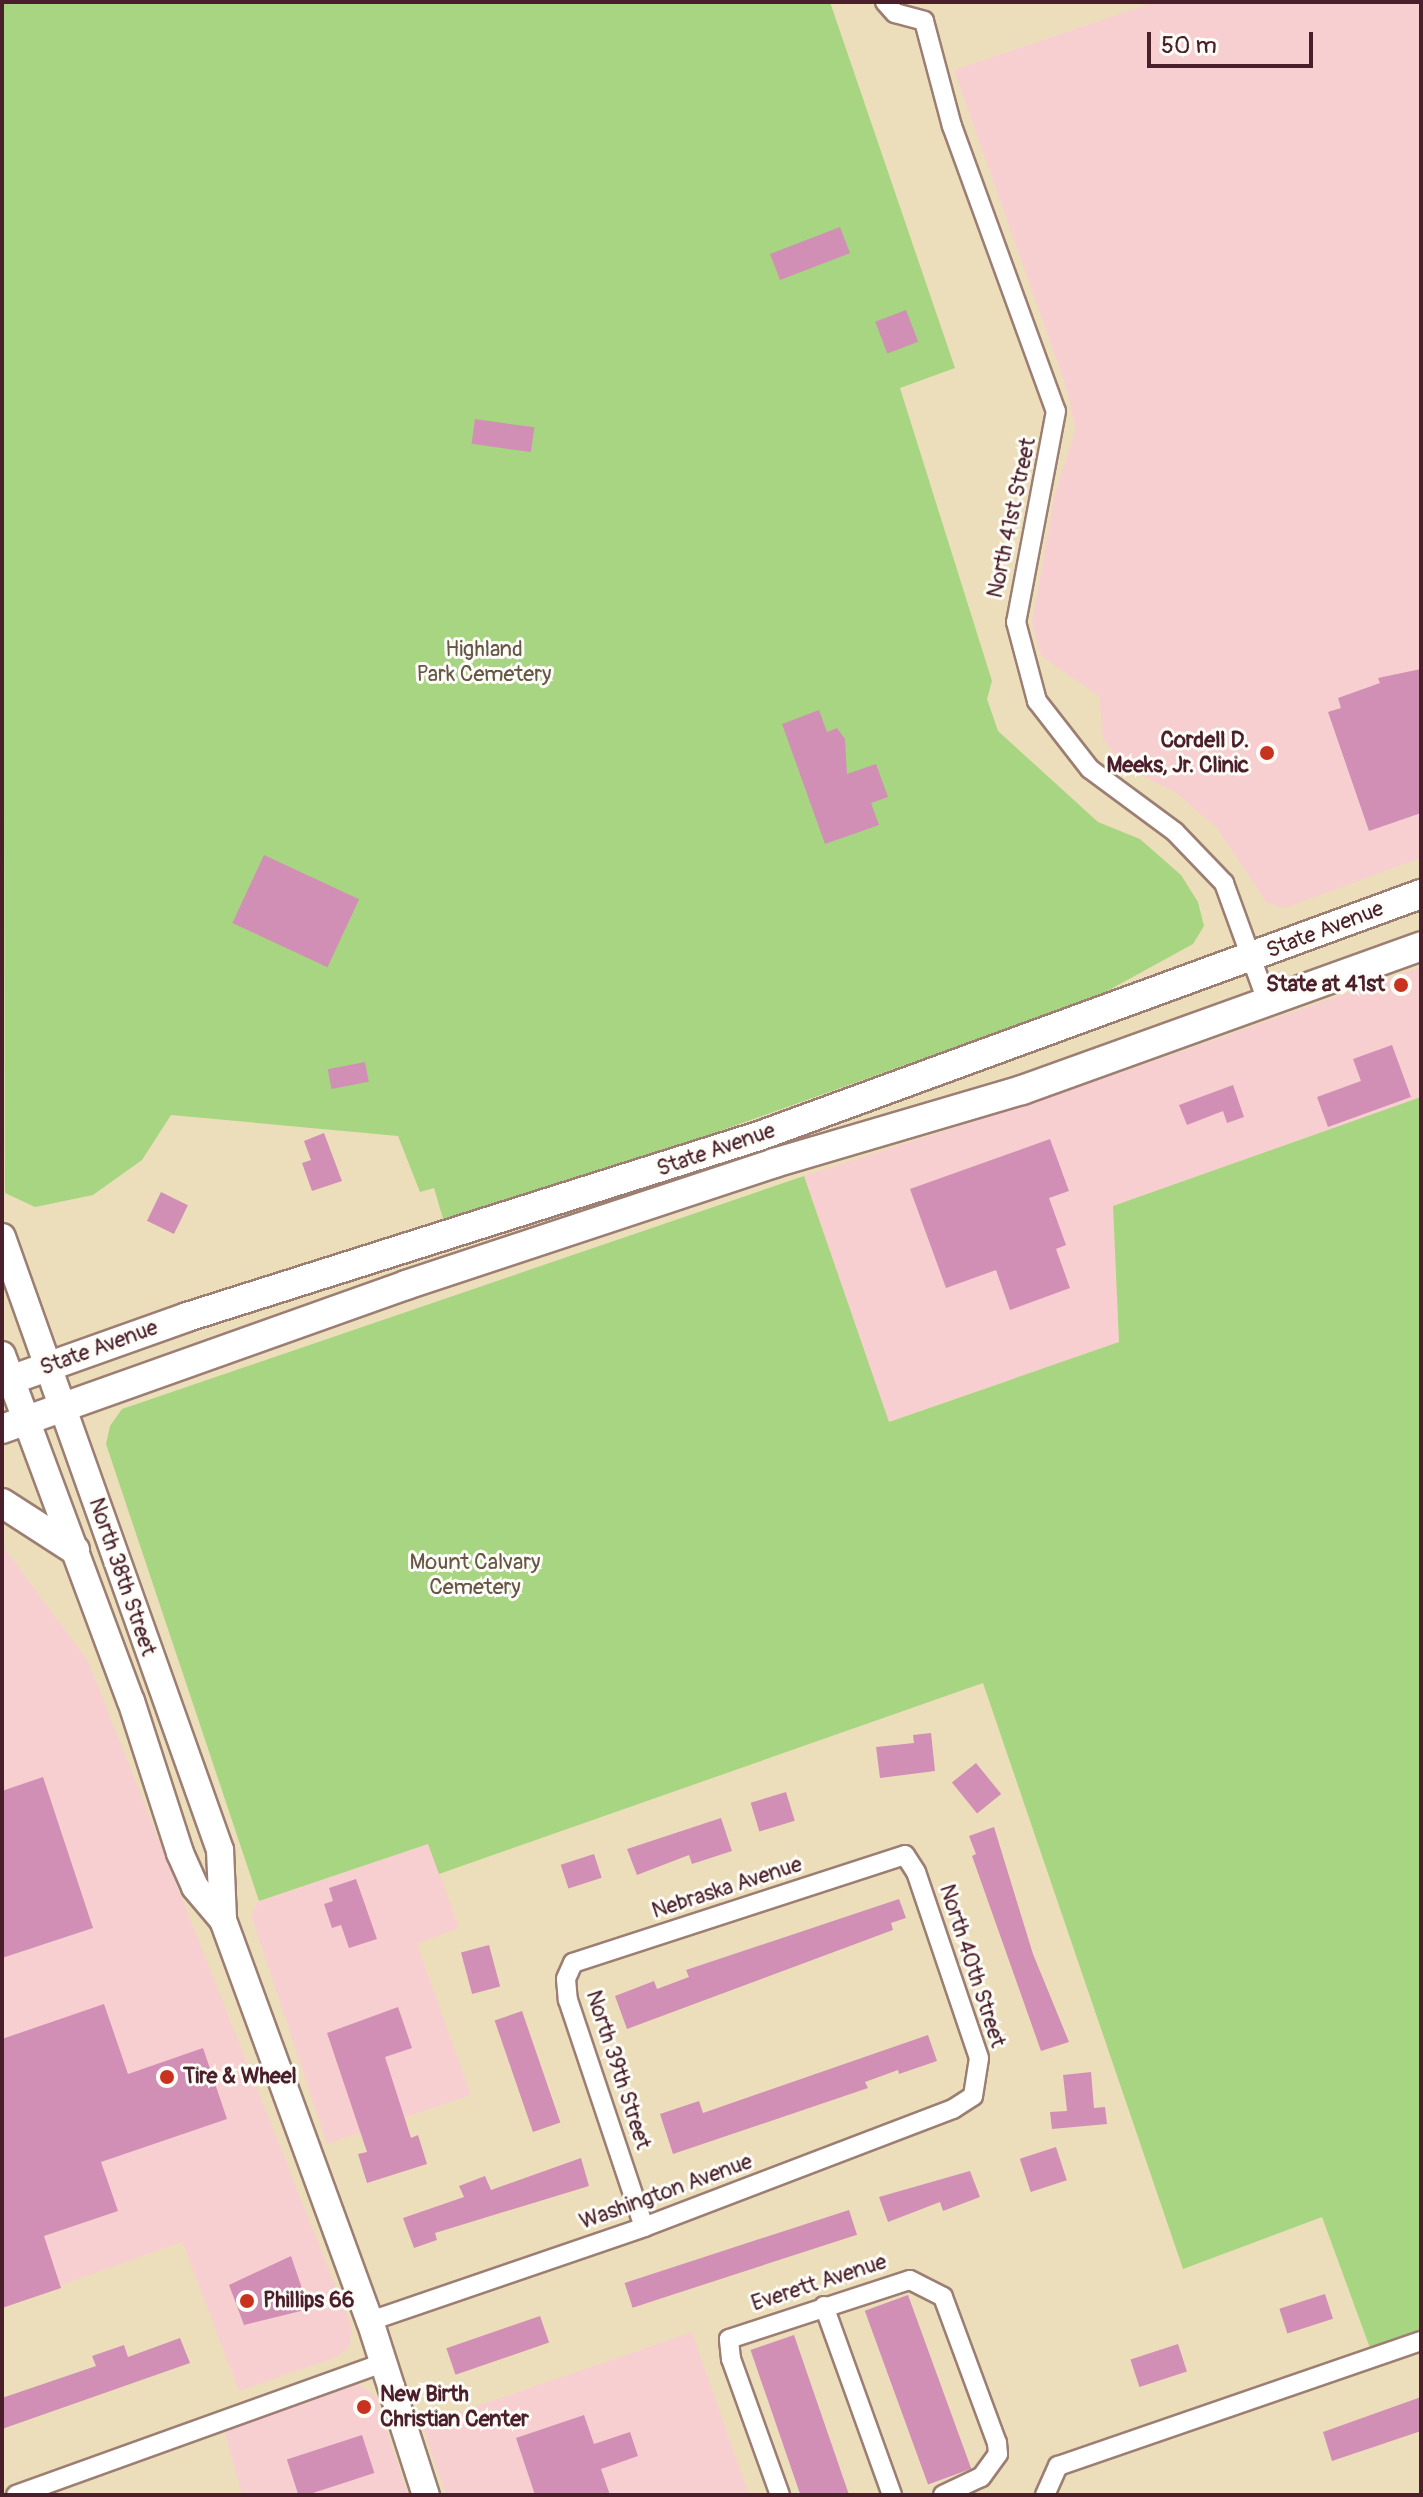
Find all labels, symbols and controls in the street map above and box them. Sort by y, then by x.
scale bar [1151,16,1317,66]
text: 50 m [1161,31,1217,60]
street label: North 41st Street [982,436,1042,600]
park label: Highland Park Cemetery [417,636,551,688]
place label: Cordell D. Meeks, Jr. Clinic [1106,727,1249,778]
marker: Cordell D. Meeks, Jr. Clinic [1256,742,1278,764]
street label: State Avenue [1263,896,1387,964]
place label: State at 41st [1266,972,1385,998]
marker: State at 41st [1392,976,1410,994]
street label: State Avenue [653,1117,779,1183]
street label: State Avenue [37,1314,161,1382]
street label: North 38th Street [83,1494,161,1660]
park label: Mount Calvary Cemetery [409,1549,541,1600]
street label: Nebraska Avenue [649,1851,805,1925]
street label: North 40th Street [933,1881,1011,2051]
street label: North 39th Street [580,1987,656,2153]
place label: Tire & Wheel [183,2064,297,2090]
marker: Tire & Wheel [158,2068,176,2086]
street label: Washington Avenue [576,2148,756,2236]
street label: Everett Avenue [748,2249,890,2317]
place label: Phillips 66 [263,2288,355,2314]
marker: Phillips 66 [238,2292,256,2310]
place label: New Birth Christian Center [380,2381,529,2432]
marker: New Birth Christian Center [355,2398,373,2416]

